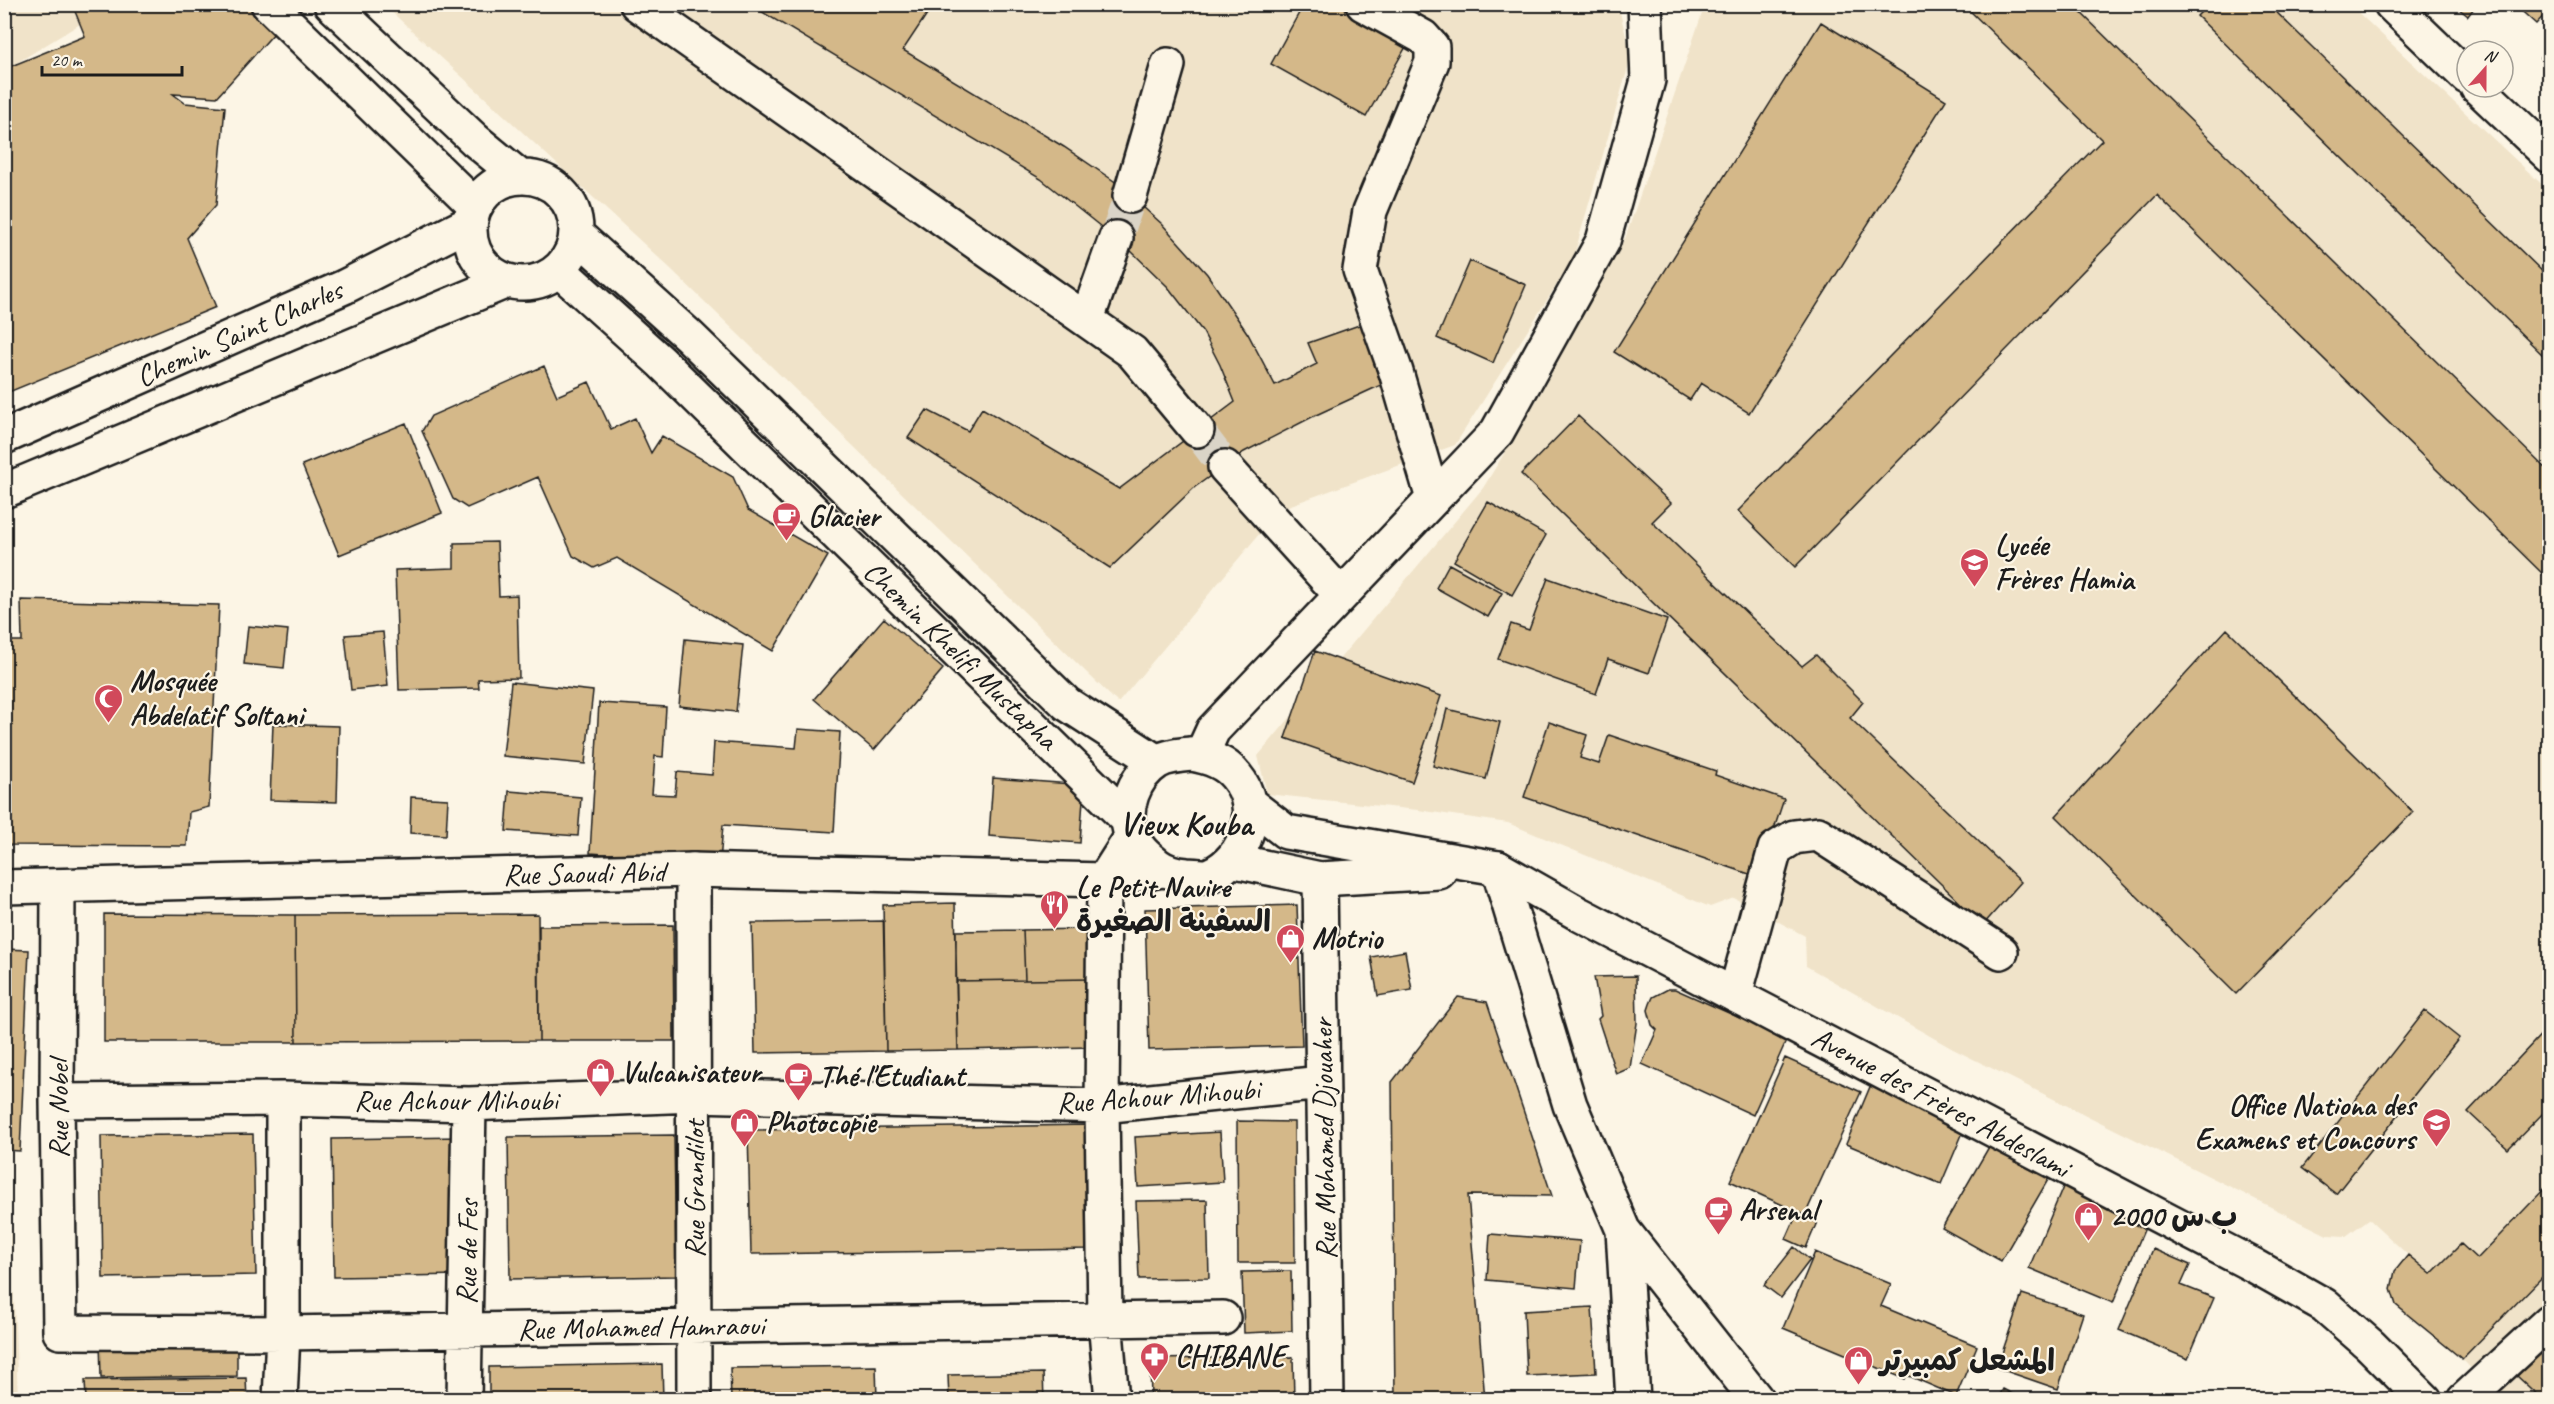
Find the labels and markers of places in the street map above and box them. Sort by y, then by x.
place label: Glacier [808,497,883,535]
cafe icon: Glacier [771,500,803,542]
place label: Lycée Frères Hamia [1995,526,2136,598]
school or university icon: Lycée Frères Hamia [1958,546,1990,588]
place label: Mosquée Abdelatif Soltani [130,662,307,734]
mosque icon: Mosquée Abdelatif Soltani [93,682,125,724]
place label: Le Petit Navire السفينة الصغيرة [1076,868,1271,940]
restaurant icon: Le Petit Navire السفينة الصغيرة [1039,888,1071,930]
place label: Motrio [1312,919,1384,957]
shop icon: Motrio [1275,922,1307,964]
place label: Vulcanisateur [621,1053,763,1091]
shop icon: Vulcanisateur [584,1056,616,1098]
place label: Thé l'Etudiant [819,1057,968,1095]
cafe icon: Thé l'Etudiant [782,1060,814,1102]
place label: Office Nationa des Examens et Concours [2195,1086,2418,1158]
place label: Photocopie [766,1103,878,1141]
shop icon: Photocopie [729,1106,761,1148]
school or university icon: Office Nationa des Examens et Concours [2420,1106,2452,1148]
place label: Arsenal [1739,1191,1822,1229]
cafe icon: Arsenal [1702,1194,1734,1236]
place label: ب س 2000 [2110,1197,2237,1235]
shop icon: ب س 2000 [2073,1200,2105,1242]
place label: CHIBANE [1175,1337,1290,1375]
pharmacy icon: CHIBANE [1138,1340,1170,1382]
place label: المشعل كمبيرتر [1877,1341,2055,1379]
shop icon: المشعل كمبيرتر [1843,1344,1875,1386]

